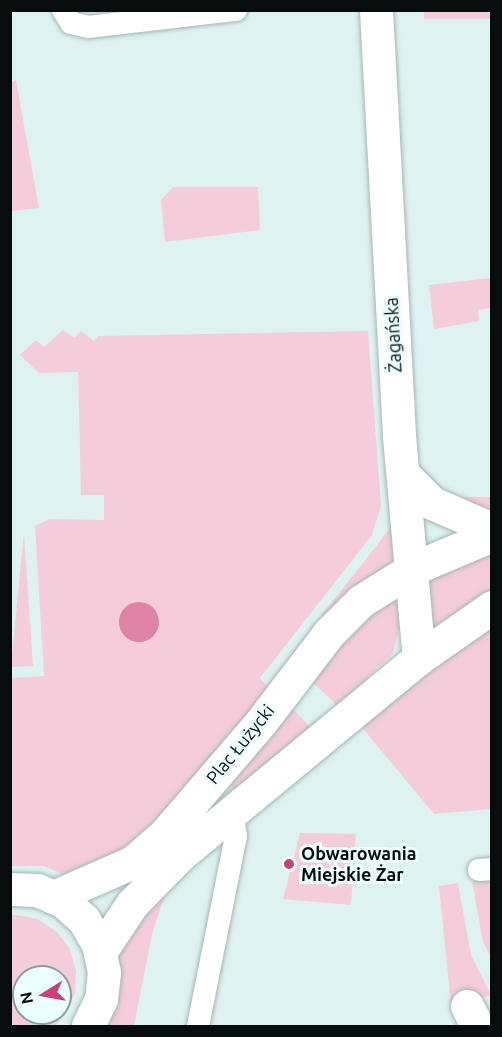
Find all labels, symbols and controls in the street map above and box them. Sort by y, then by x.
street label: Żagańska [380,297,406,373]
street label: Plac Łużycki [201,700,279,788]
place label: Obwarowania Miejskie Żar [301,843,416,886]
marker: Obwarowania Miejskie Żar [282,857,296,871]
north arrow [12,965,72,1025]
text: N [16,990,36,1006]

